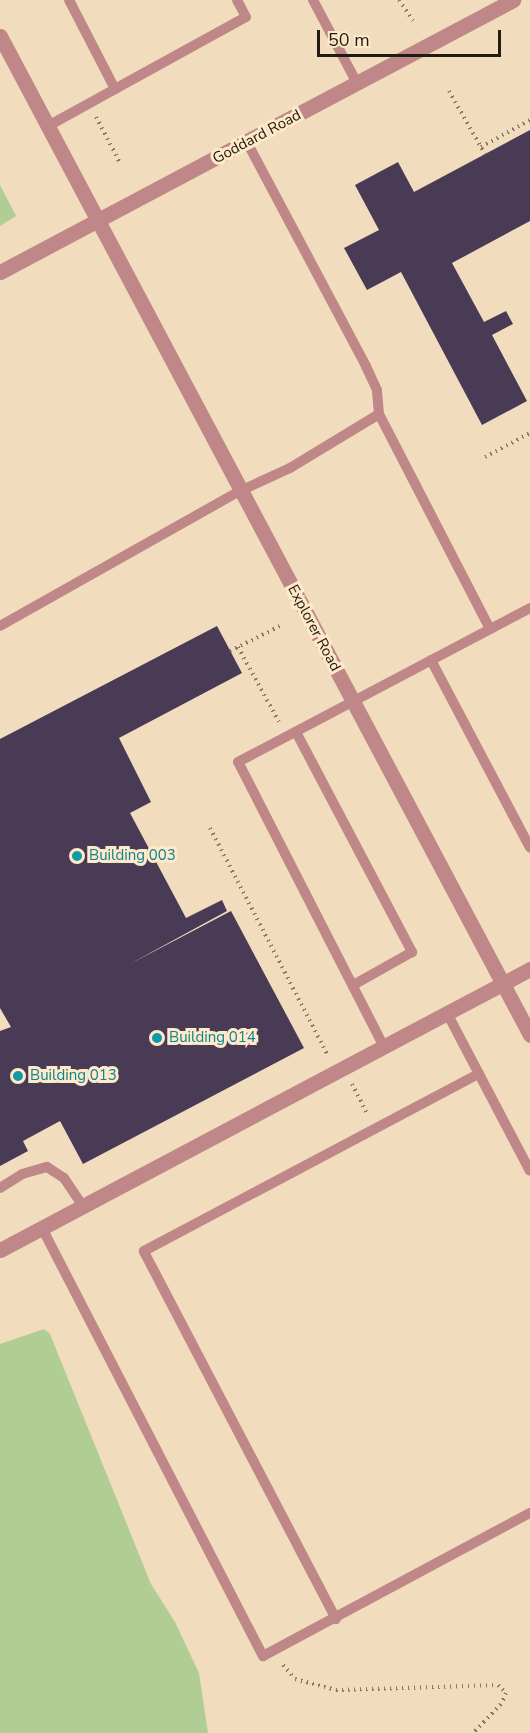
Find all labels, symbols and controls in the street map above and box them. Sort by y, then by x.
scale bar [320,18,504,56]
text: 50 m [328,28,370,52]
street label: Goddard Road [210,106,304,168]
street label: Explorer Road [284,582,344,674]
place label: Building 003 [89,847,176,865]
marker: Building 003 [70,849,84,863]
place label: Building 014 [169,1029,256,1047]
marker: Building 014 [150,1031,164,1045]
place label: Building 013 [30,1067,117,1085]
marker: Building 013 [11,1069,25,1083]

